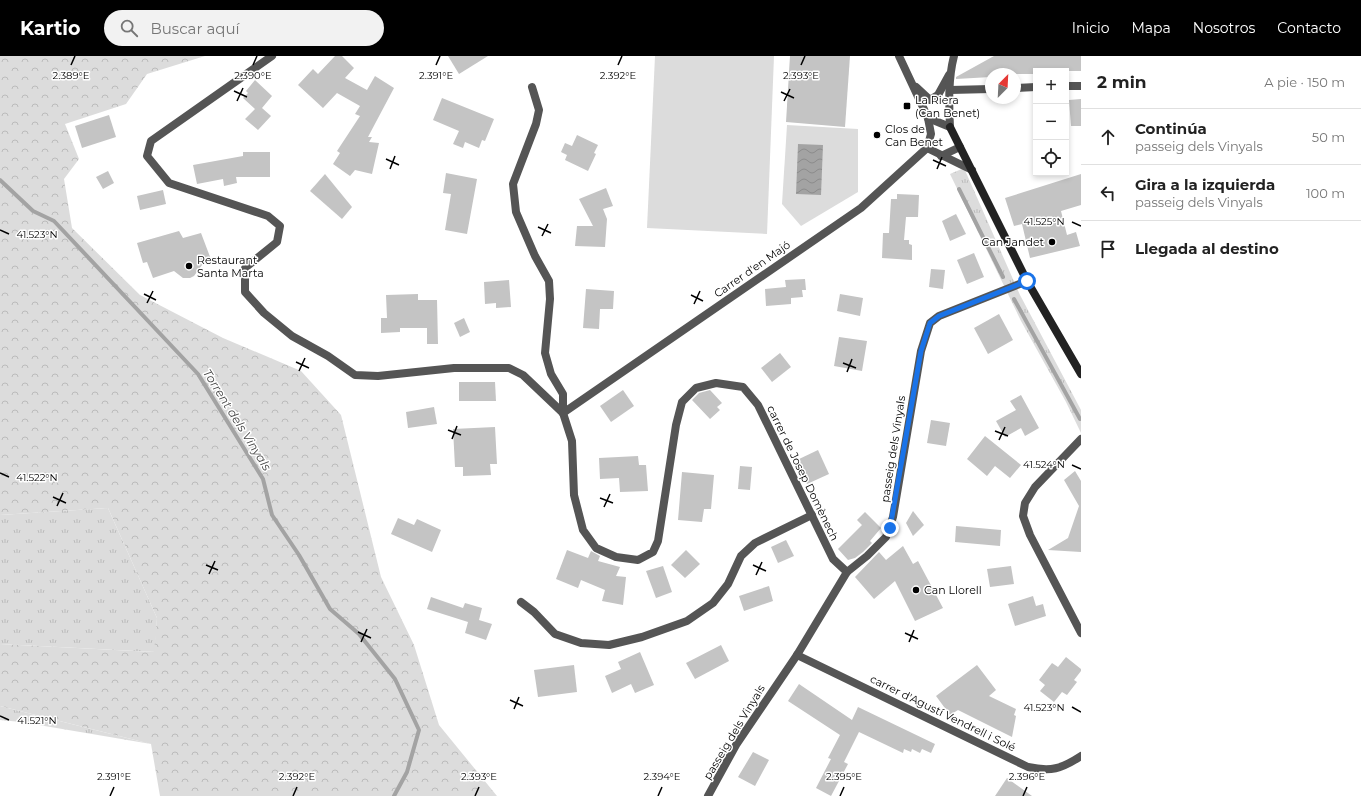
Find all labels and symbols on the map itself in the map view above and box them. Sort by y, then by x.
north arrow [985,68,1021,104]
text: 2.389°E [52,69,90,82]
text: 2.390°E [234,69,272,82]
text: 2.391°E [419,69,453,82]
text: 2.392°E [600,69,636,82]
text: 2.393°E [783,69,819,82]
place label: La Riera (Can Benet) [915,93,980,120]
marker: La Riera (Can Benet) [902,101,912,111]
place label: Clos de Can Benet [885,122,944,149]
marker: Clos de Can Benet [872,130,882,140]
text: 41.525°N [1023,215,1065,228]
text: 41.523°N [16,228,58,241]
place label: Can Jandet [981,235,1045,249]
street label: Carrer d'en Majó [711,237,793,301]
marker: Can Jandet [1047,237,1057,247]
place label: Restaurant Santa Marta [197,253,264,280]
marker: Restaurant Santa Marta [184,261,194,271]
route start [1018,272,1036,290]
water label: Torrent dels Vinyals [200,366,275,473]
street label: passeig dels Vinyals [878,394,908,504]
street label: carrer de Josep Domènech [764,403,842,543]
text: 41.524°N [1023,458,1065,471]
text: 41.522°N [16,471,58,484]
route end [881,519,899,537]
place label: Can Llorell [924,583,982,597]
marker: Can Llorell [911,585,921,595]
street label: carrer d'Agustí Vendrell i Solé [868,672,1018,755]
street label: passeig dels Vinyals [700,681,768,782]
text: 41.523°N [1023,701,1065,714]
text: 41.521°N [17,714,57,727]
text: 2.391°E [97,770,131,783]
text: 2.392°E [279,770,315,783]
text: 2.393°E [461,770,497,783]
text: 2.394°E [644,770,681,783]
text: 2.395°E [826,770,862,783]
text: 2.396°E [1009,770,1046,783]

